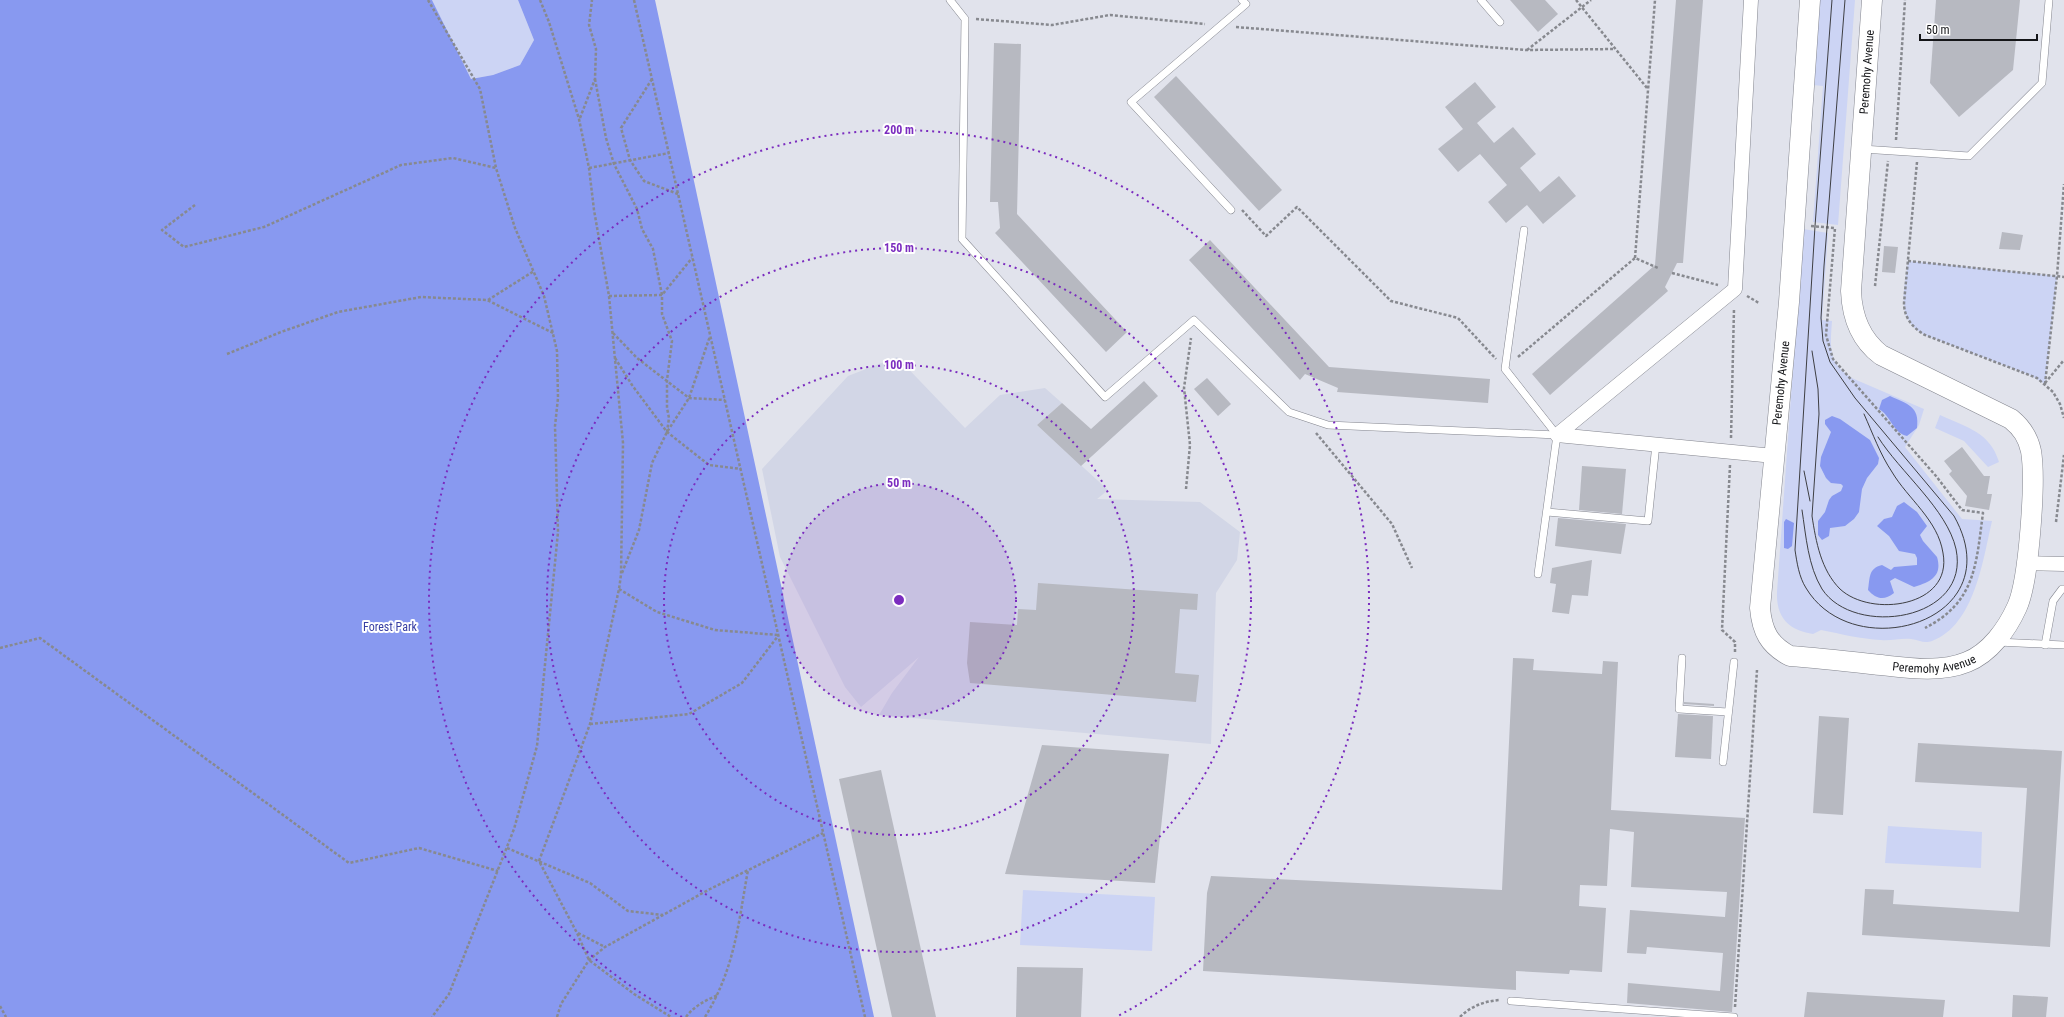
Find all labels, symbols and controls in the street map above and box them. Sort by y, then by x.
scale bar [1920,16,2037,42]
text: 50 m [1926,23,1950,37]
street label: Peremohy Avenue [1857,29,1877,115]
text: 200 m [884,123,914,137]
text: 150 m [884,241,914,255]
street label: Peremohy Avenue [1770,340,1792,426]
text: 100 m [884,358,914,372]
text: 50 m [887,476,911,490]
centre of rings [892,593,906,607]
park label: Forest Park [363,620,418,634]
street label: Peremohy Avenue [1892,652,1979,676]

